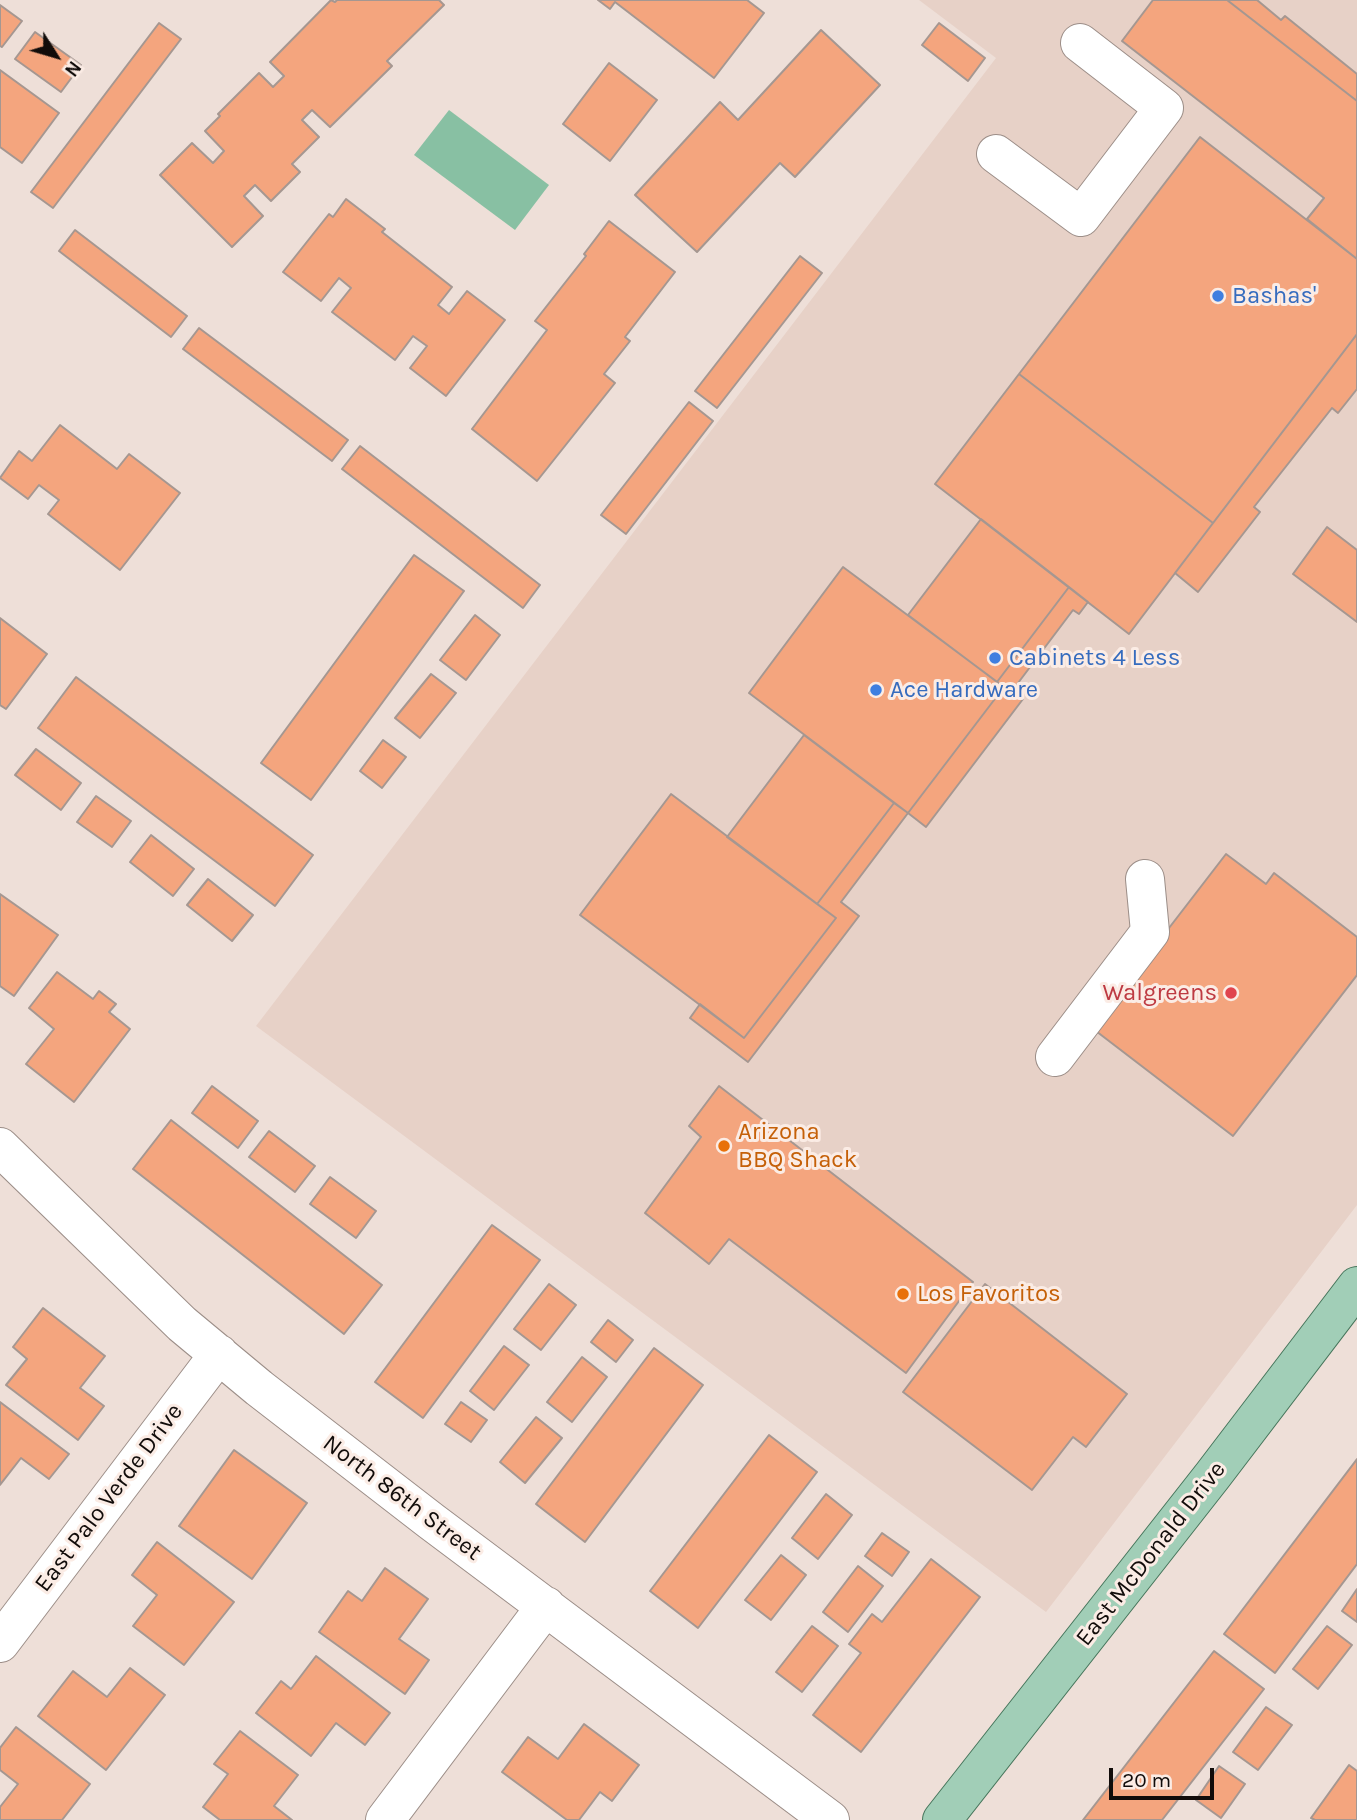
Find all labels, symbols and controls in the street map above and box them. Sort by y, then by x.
north arrow [21,21,91,91]
text: N [60,57,86,81]
place label: Bashas' [1232,282,1316,310]
marker: Bashas' [1210,288,1226,304]
place label: Cabinets 4 Less [1009,644,1180,672]
marker: Cabinets 4 Less [987,650,1003,666]
place label: Ace Hardware [890,676,1038,704]
marker: Ace Hardware [868,682,884,698]
place label: Walgreens [1102,979,1217,1007]
marker: Walgreens [1223,985,1239,1001]
place label: Arizona BBQ Shack [738,1118,857,1174]
marker: Arizona BBQ Shack [716,1138,732,1154]
place label: Los Favoritos [917,1280,1061,1308]
marker: Los Favoritos [895,1286,911,1302]
street label: East Palo Verde Drive [29,1398,189,1598]
street label: North 86th Street [317,1429,487,1567]
street label: East McDonald Drive [1070,1456,1232,1652]
scale bar [1112,1754,1217,1798]
text: 20 m [1122,1768,1171,1792]

